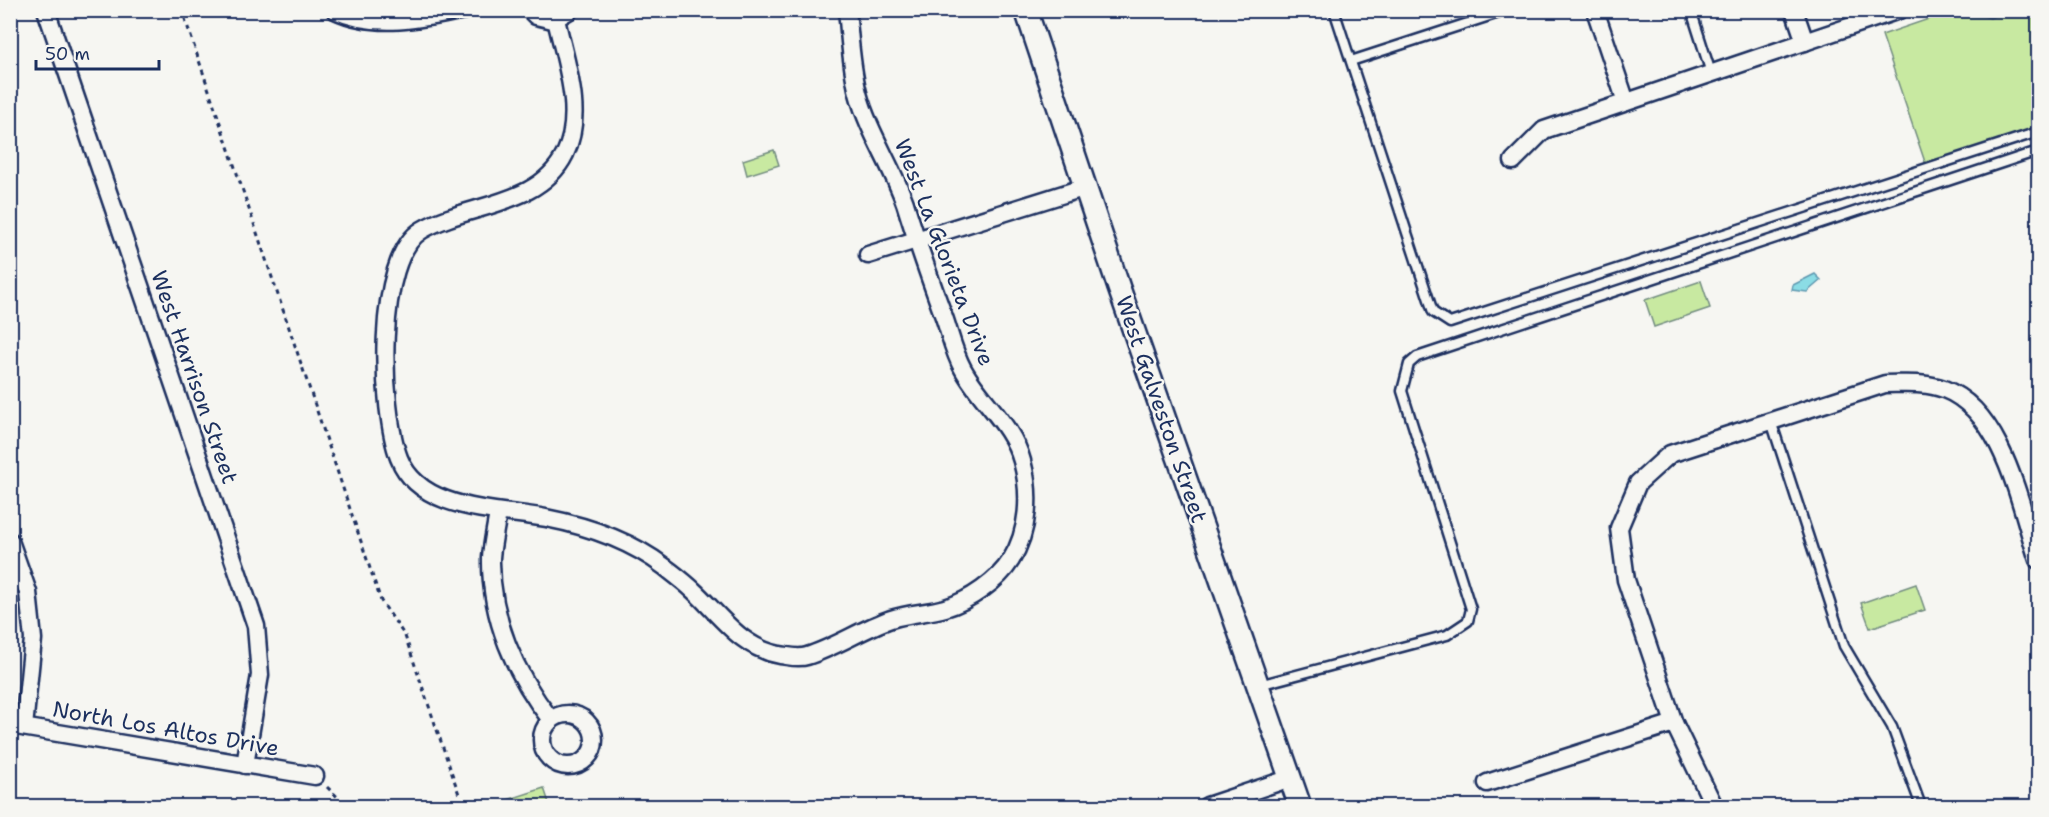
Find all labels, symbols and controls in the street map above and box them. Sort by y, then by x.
scale bar [36,33,159,71]
text: 50 m [45,42,90,66]
street label: West La Glorieta Drive [888,135,1001,370]
street label: West Harrison Street [144,267,245,488]
street label: West Galveston Street [1109,292,1214,527]
street label: North Los Altos Drive [50,694,281,763]

